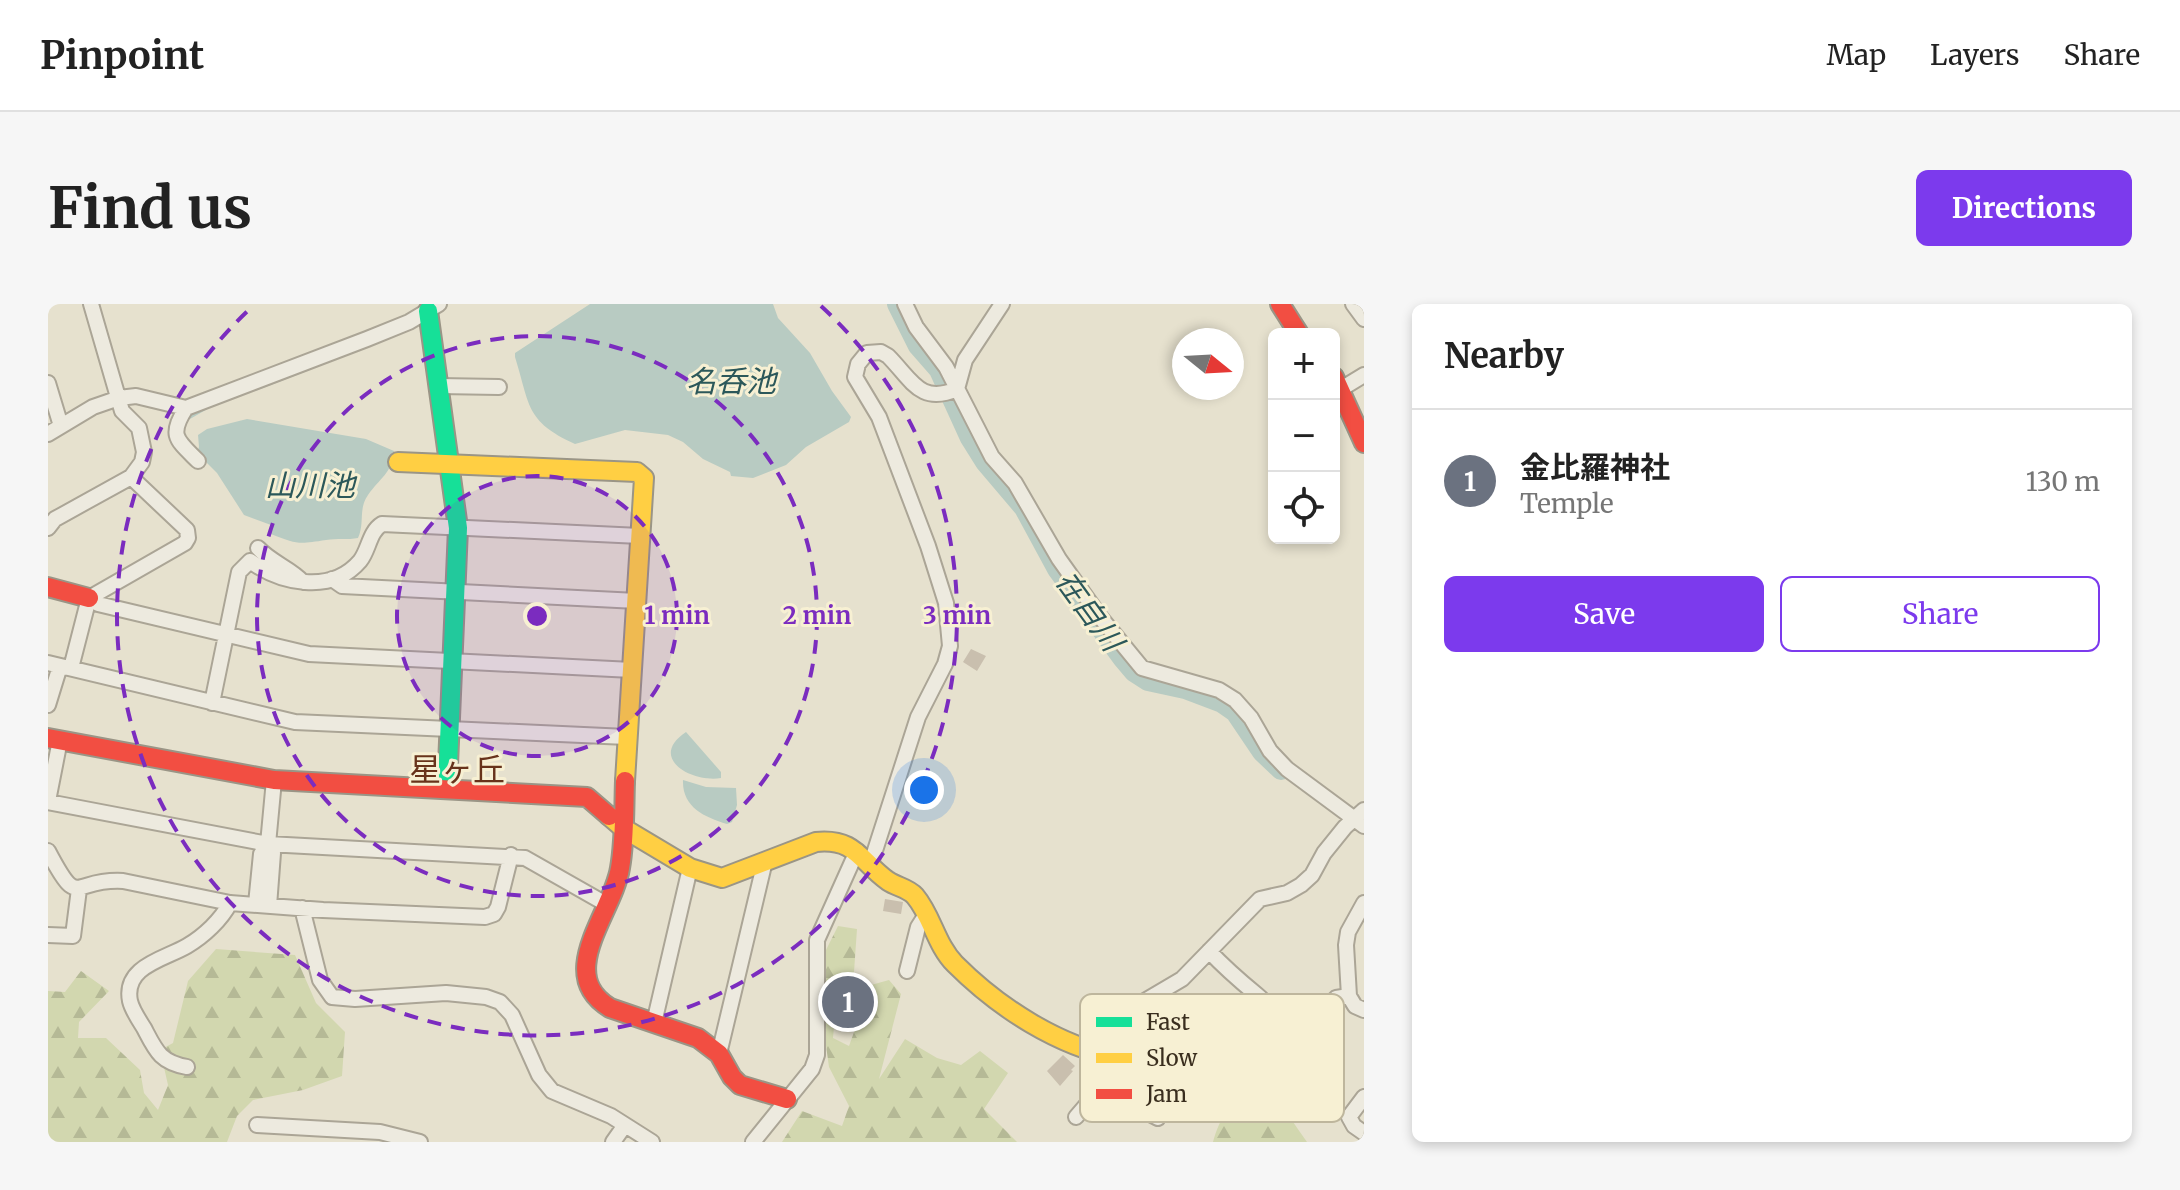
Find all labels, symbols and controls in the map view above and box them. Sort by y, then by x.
text: Pinpoint [40,32,204,79]
text: Map [1826,37,1886,73]
text: Layers [1930,37,2019,73]
text: Share [2063,37,2140,73]
button: Directions [1916,170,2132,246]
text: Find us [48,173,252,243]
north arrow [1172,328,1244,400]
map controls [1268,328,1340,544]
button: + [1268,328,1340,400]
text: Nearby [1444,335,1564,377]
water label: 名呑池 [686,362,779,400]
button: − [1268,400,1340,472]
text: 金比羅神社 [1520,448,1670,486]
text: 1 [1464,465,1476,498]
text: 130 m [2026,465,2100,498]
water label: 山川池 [265,466,358,504]
button: locate [1268,472,1340,544]
text: Temple [1520,487,1614,520]
water label: 在自川 [1048,563,1133,660]
button: Save [1444,576,1764,652]
button: Share [1780,576,2100,652]
text: 1 min [644,600,710,631]
text: 2 min [783,600,851,631]
text: 3 min [923,600,991,631]
centre of rings [523,602,551,630]
district label: 星ヶ丘 [409,750,505,790]
your location [904,770,944,810]
pin: 1 [822,972,874,1032]
legend [1080,994,1344,1122]
text: Fast [1146,1008,1190,1036]
text: Slow [1146,1044,1197,1072]
text: Jam [1145,1080,1187,1108]

